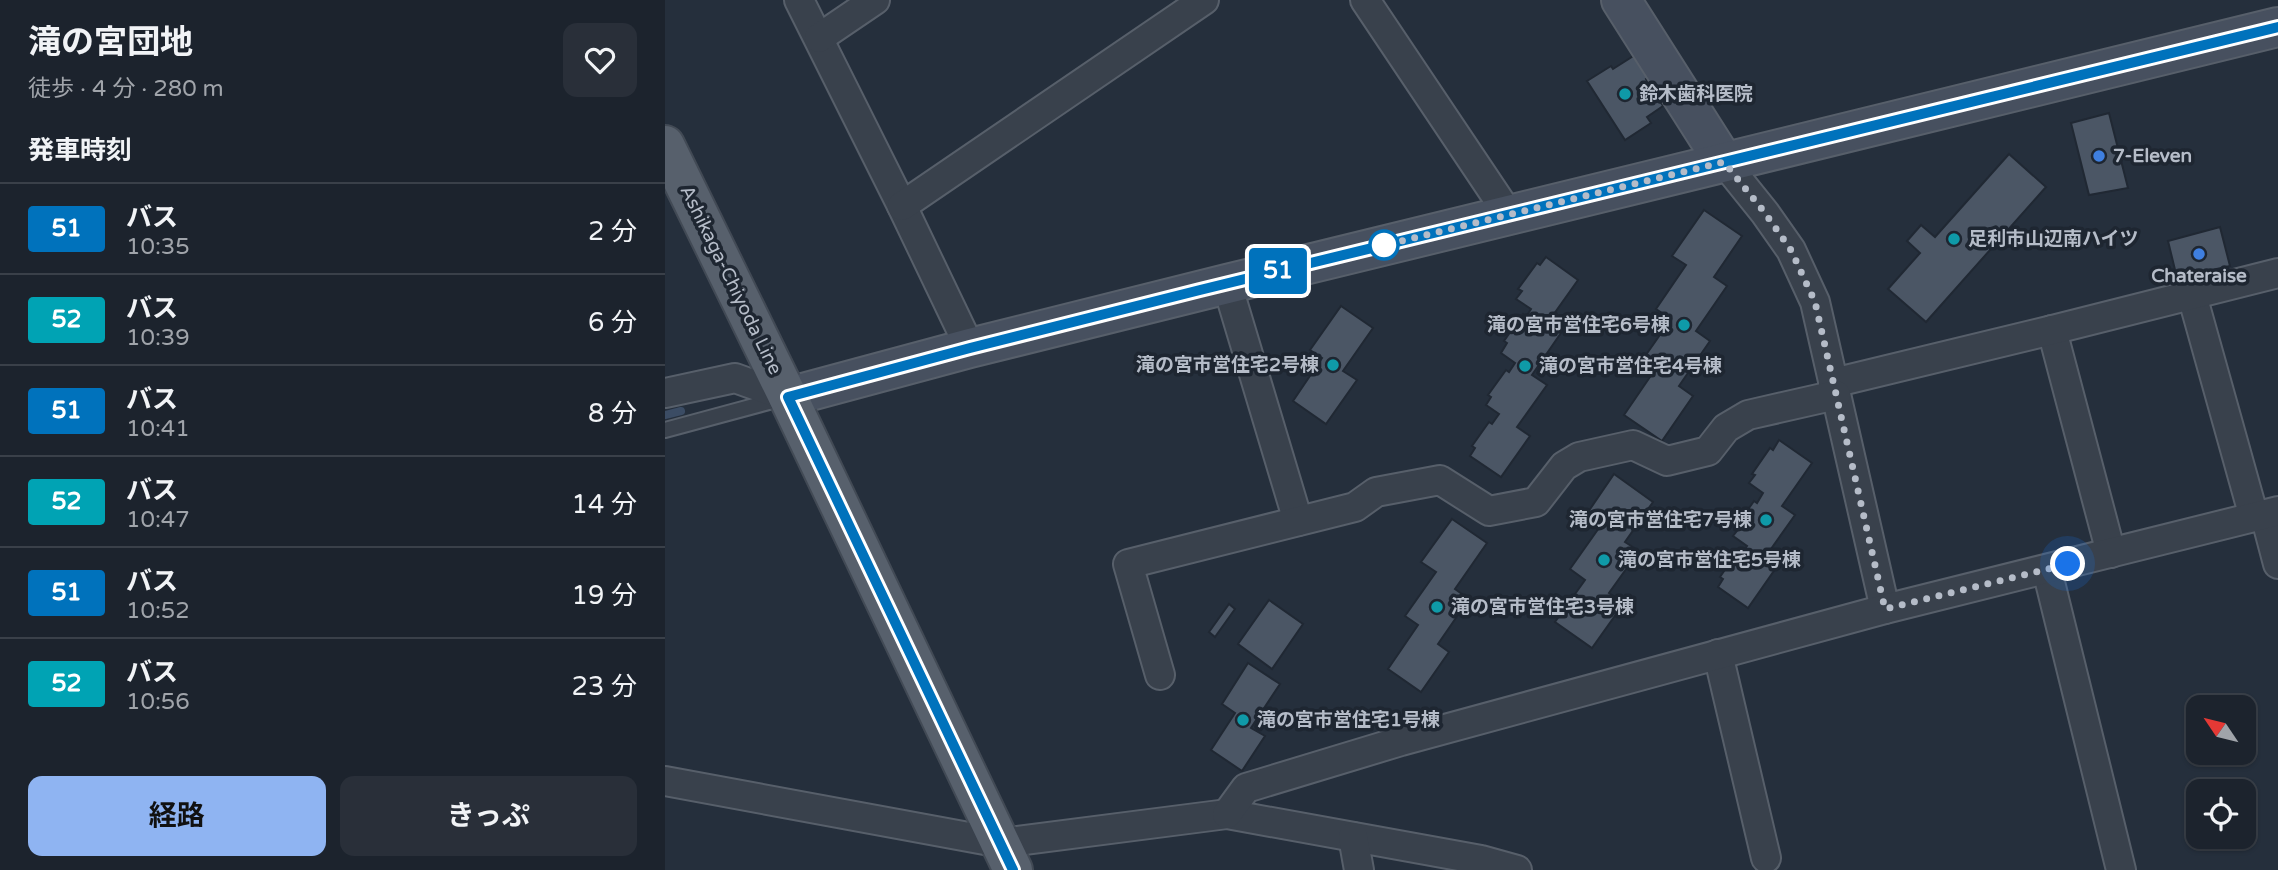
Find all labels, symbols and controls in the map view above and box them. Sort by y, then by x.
text: 滝の宮団地 [28,23,193,62]
button: heart [563,23,637,97]
text: 徒歩 · 4 分 · 280 m [28,75,224,103]
place label: 鈴木歯科医院 [1639,83,1753,105]
marker: 鈴木歯科医院 [1617,86,1633,102]
text: 発車時刻 [28,135,132,166]
place label: 7-Eleven [2113,145,2192,167]
marker: 7-Eleven [2091,148,2107,164]
street label: Ashikaga-Chiyoda Line [676,182,786,378]
text: バス [126,202,178,233]
text: 51 [51,214,82,243]
text: 2 分 [588,216,637,247]
place label: 足利市山辺南ハイツ [1968,228,2139,250]
unlabelled marker [1369,230,1399,260]
marker: 足利市山辺南ハイツ [1946,231,1962,247]
text: 10:35 [126,233,190,261]
marker: Chateraise [2191,246,2207,262]
line badge: 51 [1247,248,1309,294]
text: 51 [1263,256,1293,285]
place label: Chateraise [2151,265,2247,287]
text: バス [126,293,178,324]
text: 52 [51,305,82,334]
text: 6 分 [588,307,637,338]
place label: 滝の宮市営住宅6号棟 [1487,314,1670,336]
marker: 滝の宮市営住宅6号棟 [1676,317,1692,333]
text: 10:39 [126,324,190,352]
place label: 滝の宮市営住宅2号棟 [1136,354,1319,376]
place label: 滝の宮市営住宅4号棟 [1539,355,1722,377]
marker: 滝の宮市営住宅2号棟 [1325,357,1341,373]
marker: 滝の宮市営住宅4号棟 [1517,358,1533,374]
text: バス [126,384,178,415]
text: 51 [51,396,82,425]
text: 8 分 [588,398,637,429]
text: 10:41 [126,415,190,443]
text: バス [126,475,178,506]
text: 52 [51,487,82,516]
text: 14 分 [572,489,637,520]
text: 10:47 [126,506,190,534]
place label: 滝の宮市営住宅7号棟 [1569,509,1752,531]
marker: 滝の宮市営住宅7号棟 [1758,512,1774,528]
your location [2050,546,2085,581]
place label: 滝の宮市営住宅5号棟 [1618,549,1801,571]
marker: 滝の宮市営住宅5号棟 [1596,552,1612,568]
text: バス [126,566,178,597]
text: 51 [51,578,82,607]
text: 19 分 [572,580,637,611]
place label: 滝の宮市営住宅3号棟 [1451,596,1634,618]
text: 10:52 [126,597,190,625]
marker: 滝の宮市営住宅3号棟 [1429,599,1445,615]
text: バス [126,657,178,688]
text: 52 [51,669,82,698]
text: 23 分 [572,671,637,702]
text: 10:56 [126,688,190,716]
north arrow [2186,695,2256,765]
map controls [2186,695,2256,849]
place label: 滝の宮市営住宅1号棟 [1257,709,1440,731]
marker: 滝の宮市営住宅1号棟 [1235,712,1251,728]
button: 経路 [28,776,326,856]
button: きっぷ [340,776,637,856]
button: locate [2186,779,2256,849]

